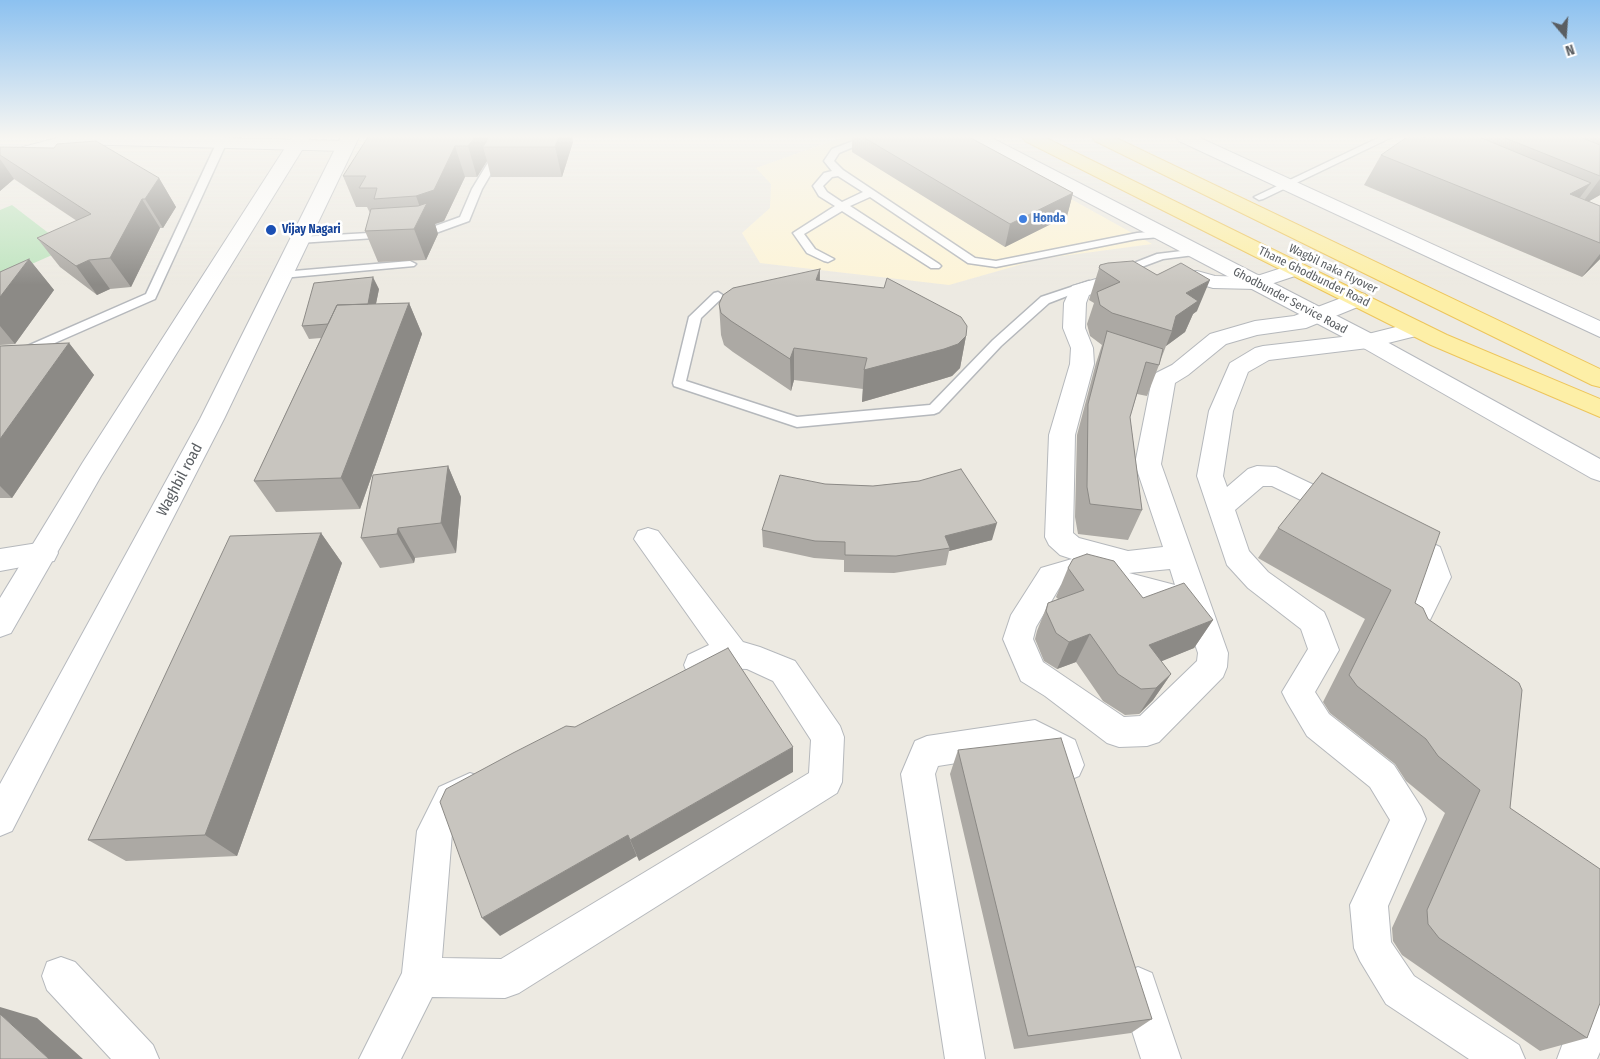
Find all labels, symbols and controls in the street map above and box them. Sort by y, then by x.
north arrow [1540,10,1590,60]
text: N [1563,40,1576,59]
place label: Honda [1033,212,1065,226]
marker: Honda [1017,213,1029,225]
marker: Vijay Nagari [264,223,278,237]
place label: Vijay Nagari [282,223,341,237]
street label: Wagbil naka Flyover [1286,241,1380,297]
street label: Thane Ghodbunder Road [1256,244,1372,310]
street label: Ghodbunder Service Road [1230,265,1350,337]
street label: Waghbil road [153,440,207,520]

